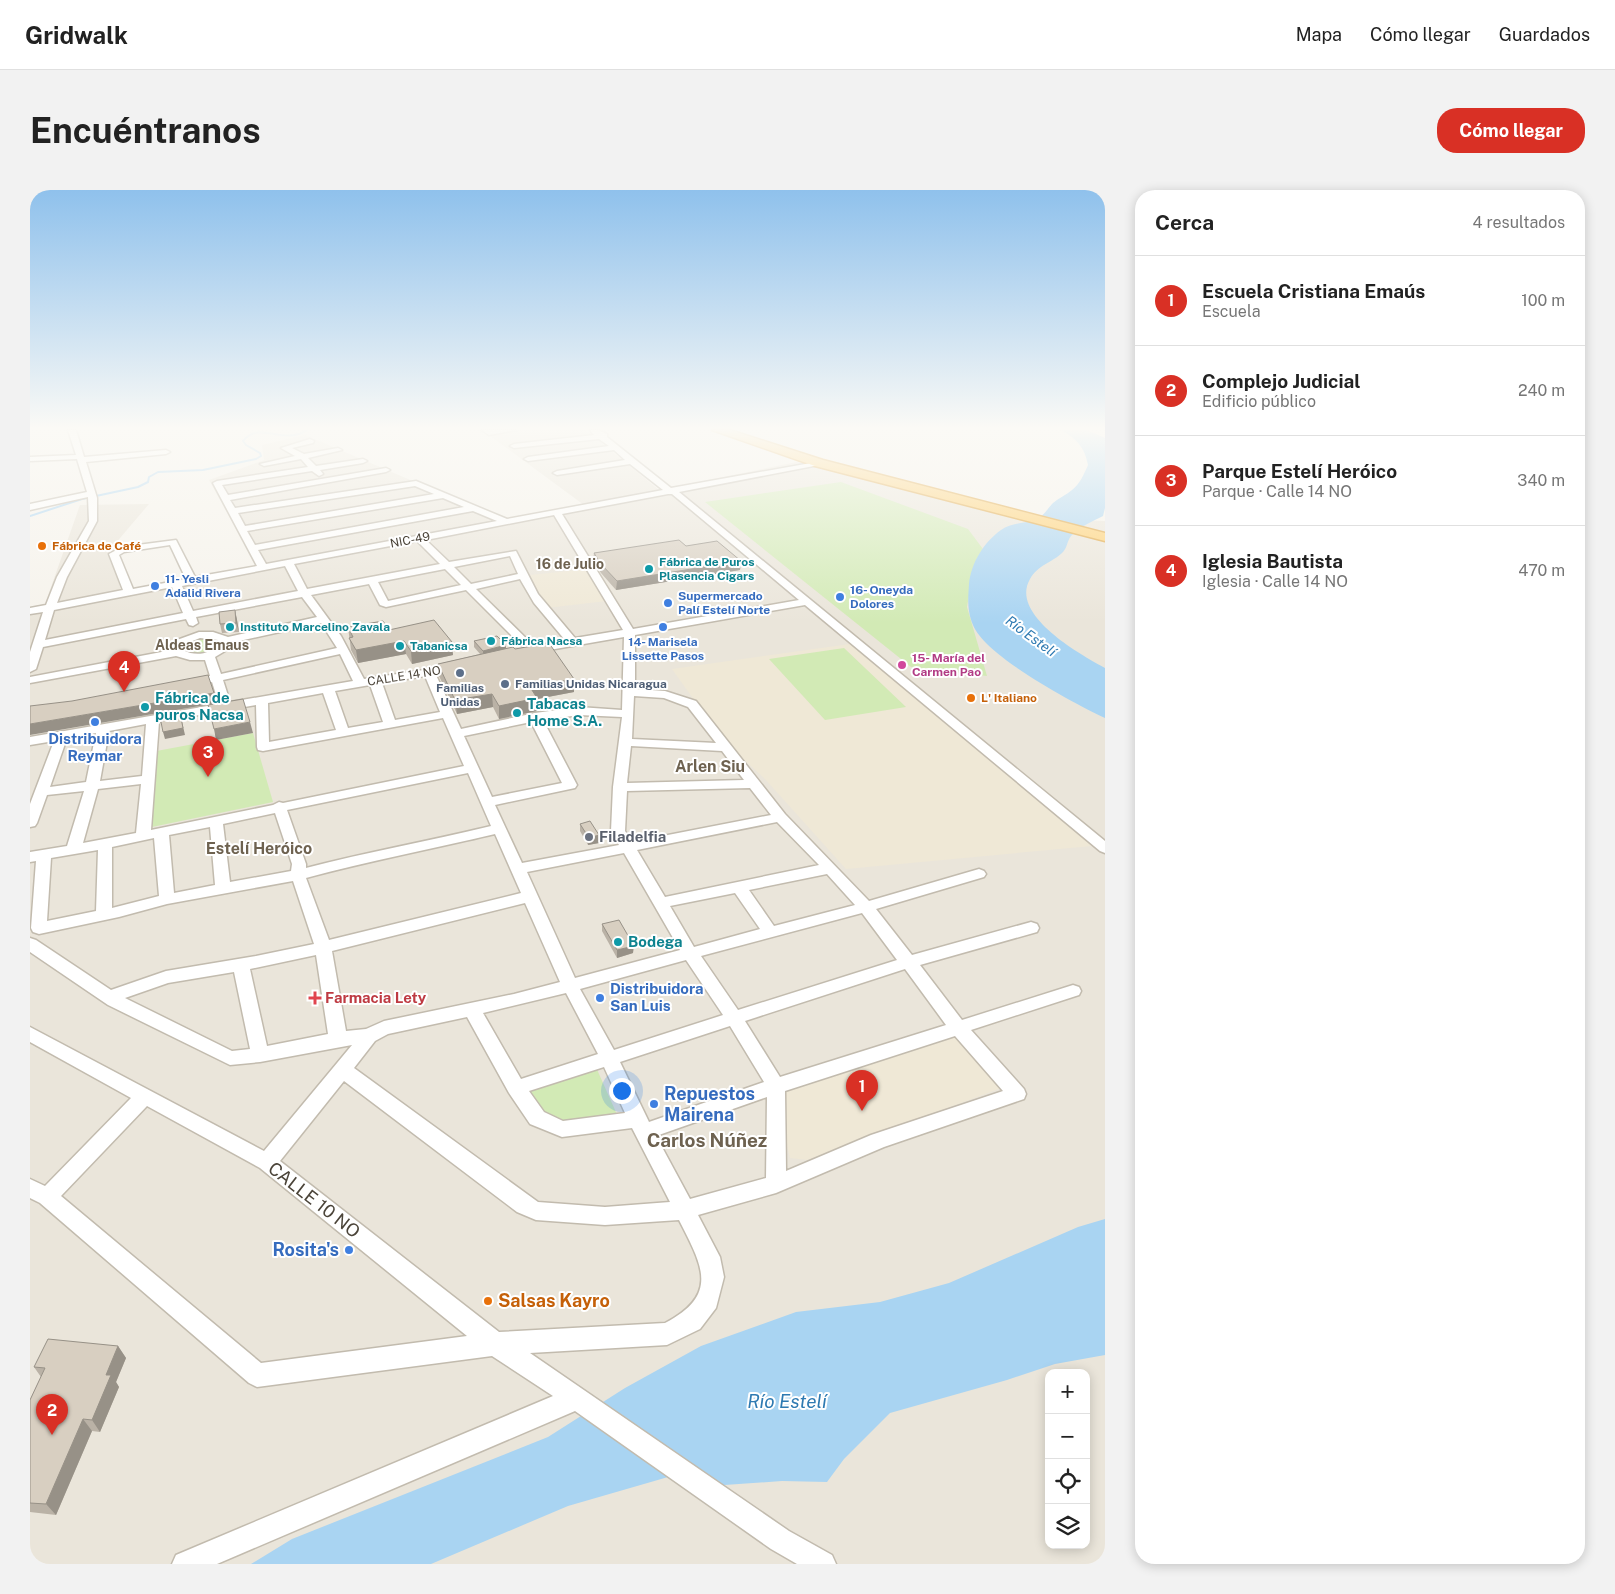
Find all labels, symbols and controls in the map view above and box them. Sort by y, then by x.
text: Gridwalk [25,21,128,49]
text: Mapa [1296,24,1342,45]
text: Cómo llegar [1370,24,1471,45]
text: Guardados [1499,24,1590,45]
button: Cómo llegar [1437,108,1585,153]
text: Encuéntranos [30,110,261,151]
text: Cerca [1155,210,1214,235]
text: 4 resultados [1473,213,1565,232]
text: Escuela Cristiana Emaús [1202,280,1425,302]
text: 1 [1168,291,1174,310]
text: 100 m [1521,291,1565,310]
text: Escuela [1202,302,1261,321]
text: Complejo Judicial [1202,370,1361,392]
text: 2 [1166,381,1176,400]
text: 240 m [1518,381,1565,400]
text: Edificio público [1202,392,1316,411]
text: Parque Estelí Heróico [1202,460,1397,482]
text: 3 [1166,471,1176,490]
text: 340 m [1517,471,1565,490]
text: Parque · Calle 14 NO [1202,482,1352,501]
street label: NIC-49 [389,529,431,551]
place label: Fábrica de Café [52,539,141,553]
marker: Fábrica de Café [36,540,48,552]
text: Iglesia Bautista [1202,550,1343,572]
place label: Fábrica de Puros Plasencia Cigars [659,555,754,583]
district label: 16 de Julio [536,556,604,572]
text: 4 [1166,561,1176,580]
text: 470 m [1518,561,1565,580]
marker: Fábrica de Puros Plasencia Cigars [643,563,655,575]
place label: 11- Yesli Adalid Rivera [165,572,241,600]
text: Iglesia · Calle 14 NO [1202,572,1348,591]
marker: 11- Yesli Adalid Rivera [149,580,161,592]
place label: 16- Oneyda Dolores [850,583,913,611]
place label: Supermercado Palí Estelí Norte [678,589,770,617]
marker: 16- Oneyda Dolores [834,591,846,603]
marker: Supermercado Palí Estelí Norte [662,597,674,609]
water label: Río Estelí [1003,612,1061,661]
place label: Instituto Marcelino Zavala [240,620,390,634]
marker: Instituto Marcelino Zavala [224,621,236,633]
marker: 14- Marisela Lissette Pasos [657,621,669,633]
place label: Fábrica Nacsa [501,634,583,648]
marker: Fábrica Nacsa [485,635,497,647]
place label: 14- Marisela Lissette Pasos [622,635,704,663]
district label: Aldeas Emaus [155,637,249,653]
place label: Tabanicsa [410,639,468,653]
marker: Tabanicsa [394,640,406,652]
pin: 4 [108,651,140,692]
place label: 15- María del Carmen Pao [912,651,985,679]
marker: 15- María del Carmen Pao [896,659,908,671]
street label: CALLE 14 NO [366,663,442,689]
marker: Familias Unidas [454,667,466,679]
place label: Familias Unidas Nicaragua [515,677,667,691]
marker: Familias Unidas Nicaragua [499,678,511,690]
place label: Familias Unidas [436,681,484,709]
place label: Fábrica de puros Nacsa [155,689,244,723]
place label: L' Italiano [981,691,1037,705]
marker: L' Italiano [965,692,977,704]
place label: Tabacas Home S.A. [527,695,602,729]
marker: Fábrica de puros Nacsa [139,701,151,713]
marker: Tabacas Home S.A. [511,707,523,719]
marker: Distribuidora Reymar [89,716,101,728]
place label: Distribuidora Reymar [48,730,142,764]
pin: 3 [192,736,224,777]
district label: Arlen Siu [675,757,745,776]
place label: Filadelfia [599,828,666,845]
marker: Filadelfia [583,831,595,843]
district label: Estelí Heróico [206,839,312,858]
place label: Bodega [628,933,682,950]
marker: Bodega [612,936,624,948]
place label: Distribuidora San Luis [610,980,703,1014]
place label: Farmacia Lety [325,989,427,1006]
marker: Farmacia Lety [309,992,321,1004]
marker: Distribuidora San Luis [594,992,606,1004]
pin: 1 [846,1070,878,1111]
your location [609,1078,635,1104]
place label: Repuestos Mairena [664,1083,755,1125]
marker: Repuestos Mairena [648,1098,660,1110]
district label: Carlos Núñez [647,1129,767,1151]
street label: CALLE 10 NO [264,1157,364,1242]
place label: Rosita's [272,1239,339,1260]
marker: Rosita's [343,1244,355,1256]
place label: Salsas Kayro [498,1290,610,1311]
marker: Salsas Kayro [482,1295,494,1307]
map controls [1045,1369,1090,1549]
button: + [1045,1369,1090,1414]
water label: Río Estelí [747,1390,829,1412]
pin: 2 [36,1394,68,1435]
button: − [1045,1414,1090,1459]
button: locate [1045,1459,1090,1504]
button: layers [1045,1504,1090,1549]

